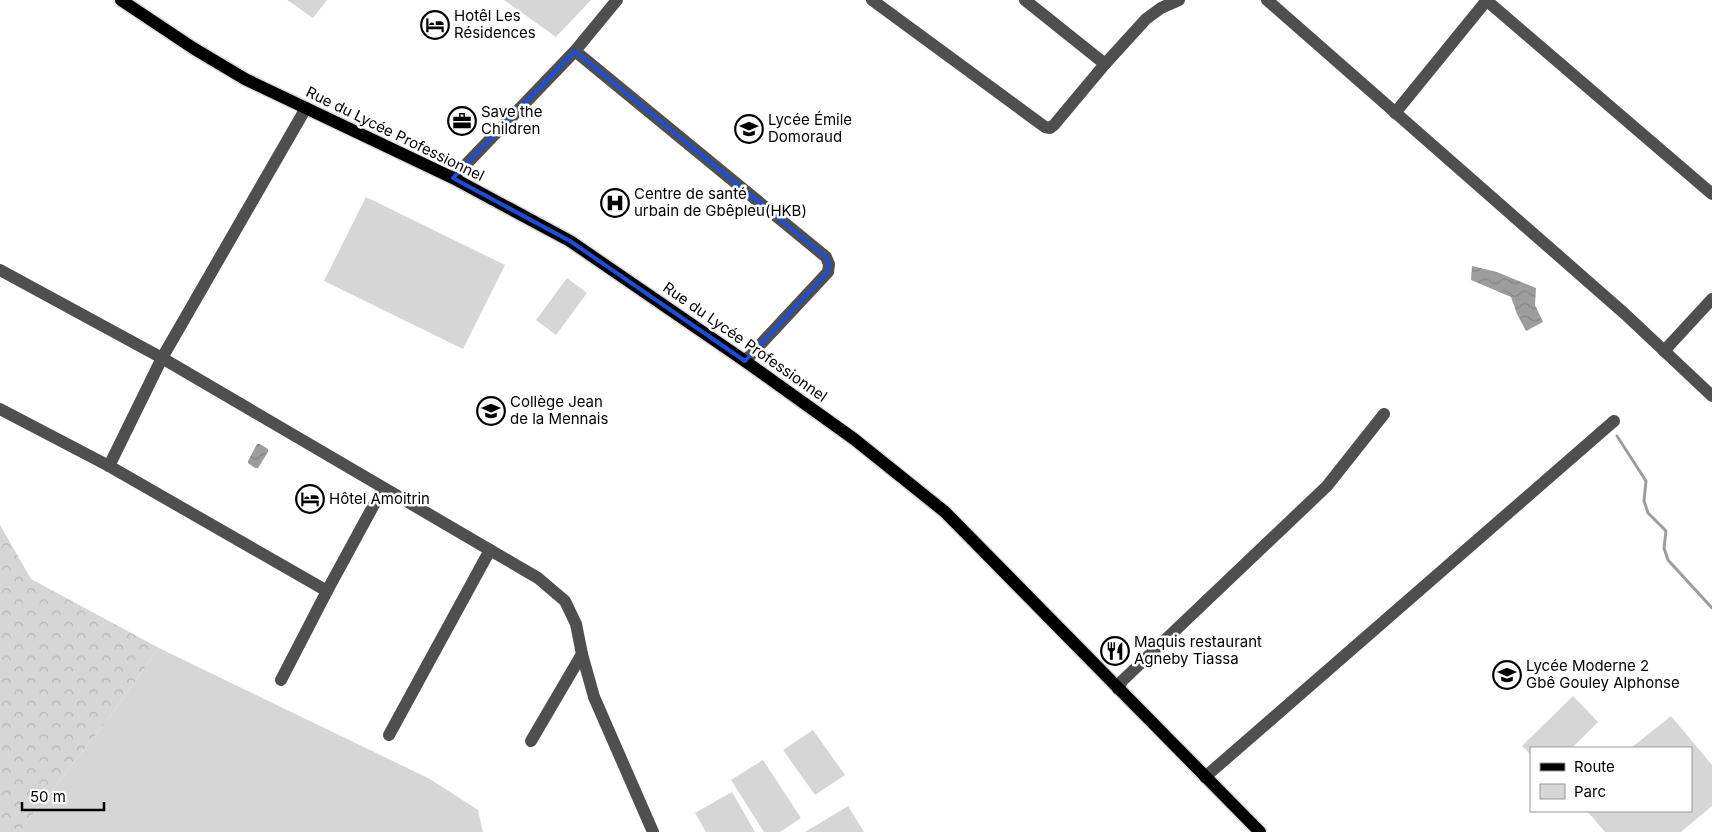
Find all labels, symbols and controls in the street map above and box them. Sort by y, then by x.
place label: Hotêl Les Résidences [454,6,536,42]
hotel icon: Hotêl Les Résidences [420,10,450,40]
street label: Rue du Lycée Professionnel [303,82,487,185]
place label: Save the Children [481,102,542,138]
office icon: Save the Children [447,106,477,136]
place label: Lycée Émile Domoraud [768,110,852,146]
school or university icon: Lycée Émile Domoraud [734,114,764,144]
place label: Centre de santé urbain de Gbêpleu(HKB) [634,184,807,220]
hospital icon: Centre de santé urbain de Gbêpleu(HKB) [600,188,630,218]
street label: Rue du Lycée Professionnel [660,278,831,406]
place label: Collège Jean de la Mennais [510,392,608,428]
school or university icon: Collège Jean de la Mennais [476,396,506,426]
hotel icon: Hôtel Amoitrin [295,484,325,514]
place label: Hôtel Amoitrin [329,489,430,508]
place label: Maquis restaurant Agneby Tiassa [1134,632,1262,668]
restaurant icon: Maquis restaurant Agneby Tiassa [1100,636,1130,666]
place label: Lycée Moderne 2 Gbê Gouley Alphonse [1526,656,1680,692]
school or university icon: Lycée Moderne 2 Gbê Gouley Alphonse [1492,660,1522,690]
legend [1530,747,1692,812]
text: Route [1574,757,1615,776]
scale bar [22,780,105,812]
text: Parc [1574,782,1606,801]
text: 50 m [30,787,66,806]

